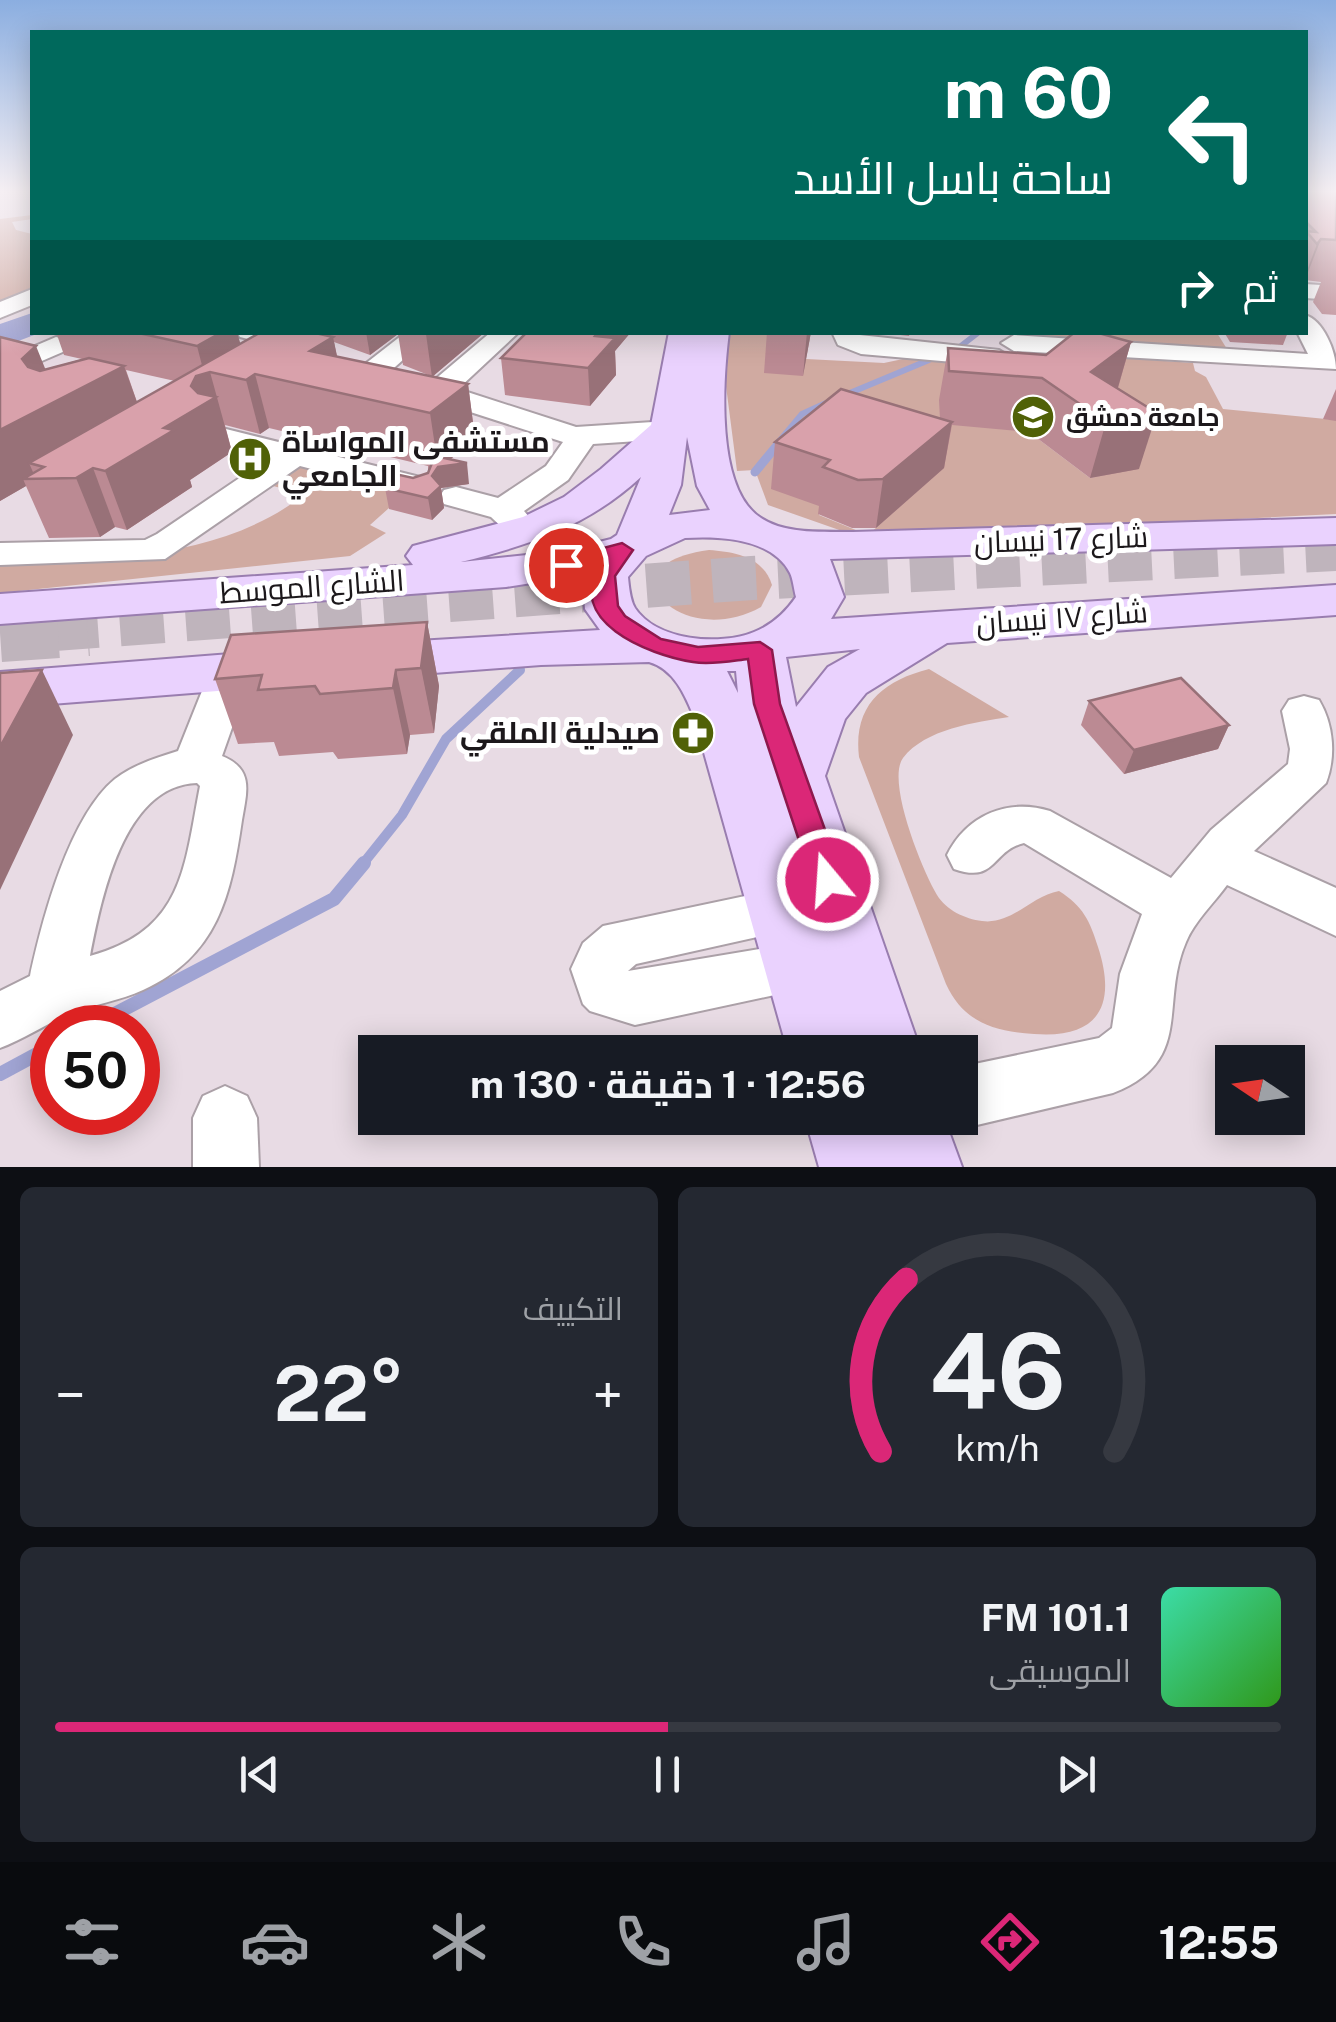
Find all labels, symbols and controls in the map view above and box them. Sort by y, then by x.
text: 60 m [943,51,1113,134]
icon: left [1148,70,1278,200]
text: ساحة باسل الأسد [793,151,1113,204]
icon: right [1168,260,1223,315]
text: ثم [1243,266,1278,311]
school or university icon: جامعة دمشق [1010,394,1056,440]
place label: جامعة دمشق [1066,402,1219,433]
place label: مستشفى المواساة الجامعي [282,423,550,500]
hospital icon: مستشفى المواساة الجامعي [227,436,273,482]
street label: شارع 17 نيسان [973,518,1149,563]
pin [524,523,609,608]
icon: arrive [539,538,594,593]
street label: الشارع الموسط [218,562,406,613]
street label: شارع ١٧ نيسان [975,593,1149,644]
pharmacy icon: صيدلية الملقي [670,710,716,756]
place label: صيدلية الملقي [460,714,660,757]
position arrow [776,828,880,932]
speed limit sign: 50 [30,1005,160,1135]
north arrow [1215,1045,1305,1135]
map controls [1215,1045,1305,1135]
text: 12:56 · 1 دقيقة · 130 m [470,1062,866,1107]
text: التكييف [523,1290,623,1327]
text: 46 [929,1310,1065,1432]
text: 22° [274,1350,404,1438]
text: − [55,1363,86,1427]
text: + [593,1363,623,1427]
text: km/h [955,1427,1039,1469]
text: 101.1 FM [981,1595,1131,1640]
text: الموسيقى [989,1652,1131,1689]
icon: previous [232,1747,287,1802]
icon: pause [640,1747,695,1802]
icon: next [1049,1747,1104,1802]
icon: filters [57,1907,127,1977]
icon: car [240,1907,310,1977]
icon: climate [424,1907,494,1977]
icon: phone [608,1907,678,1977]
icon: music [791,1907,861,1977]
icon: directions [975,1907,1045,1977]
text: 12:55 [1158,1916,1279,1969]

